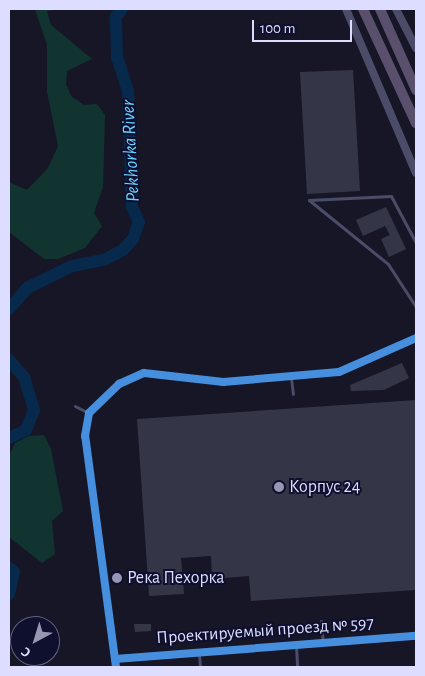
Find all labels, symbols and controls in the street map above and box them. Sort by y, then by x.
scale bar [255,10,355,42]
text: 100 m [260,21,295,36]
water label: Pekhorka River [117,99,145,203]
place label: Корпус 24 [289,476,360,498]
marker: Корпус 24 [273,481,285,493]
place label: Река Пехорка [127,567,225,589]
marker: Река Пехорка [111,572,123,584]
street label: Проектируемый проезд № 597 [155,613,375,649]
north arrow [10,616,60,666]
text: С [19,644,34,660]

